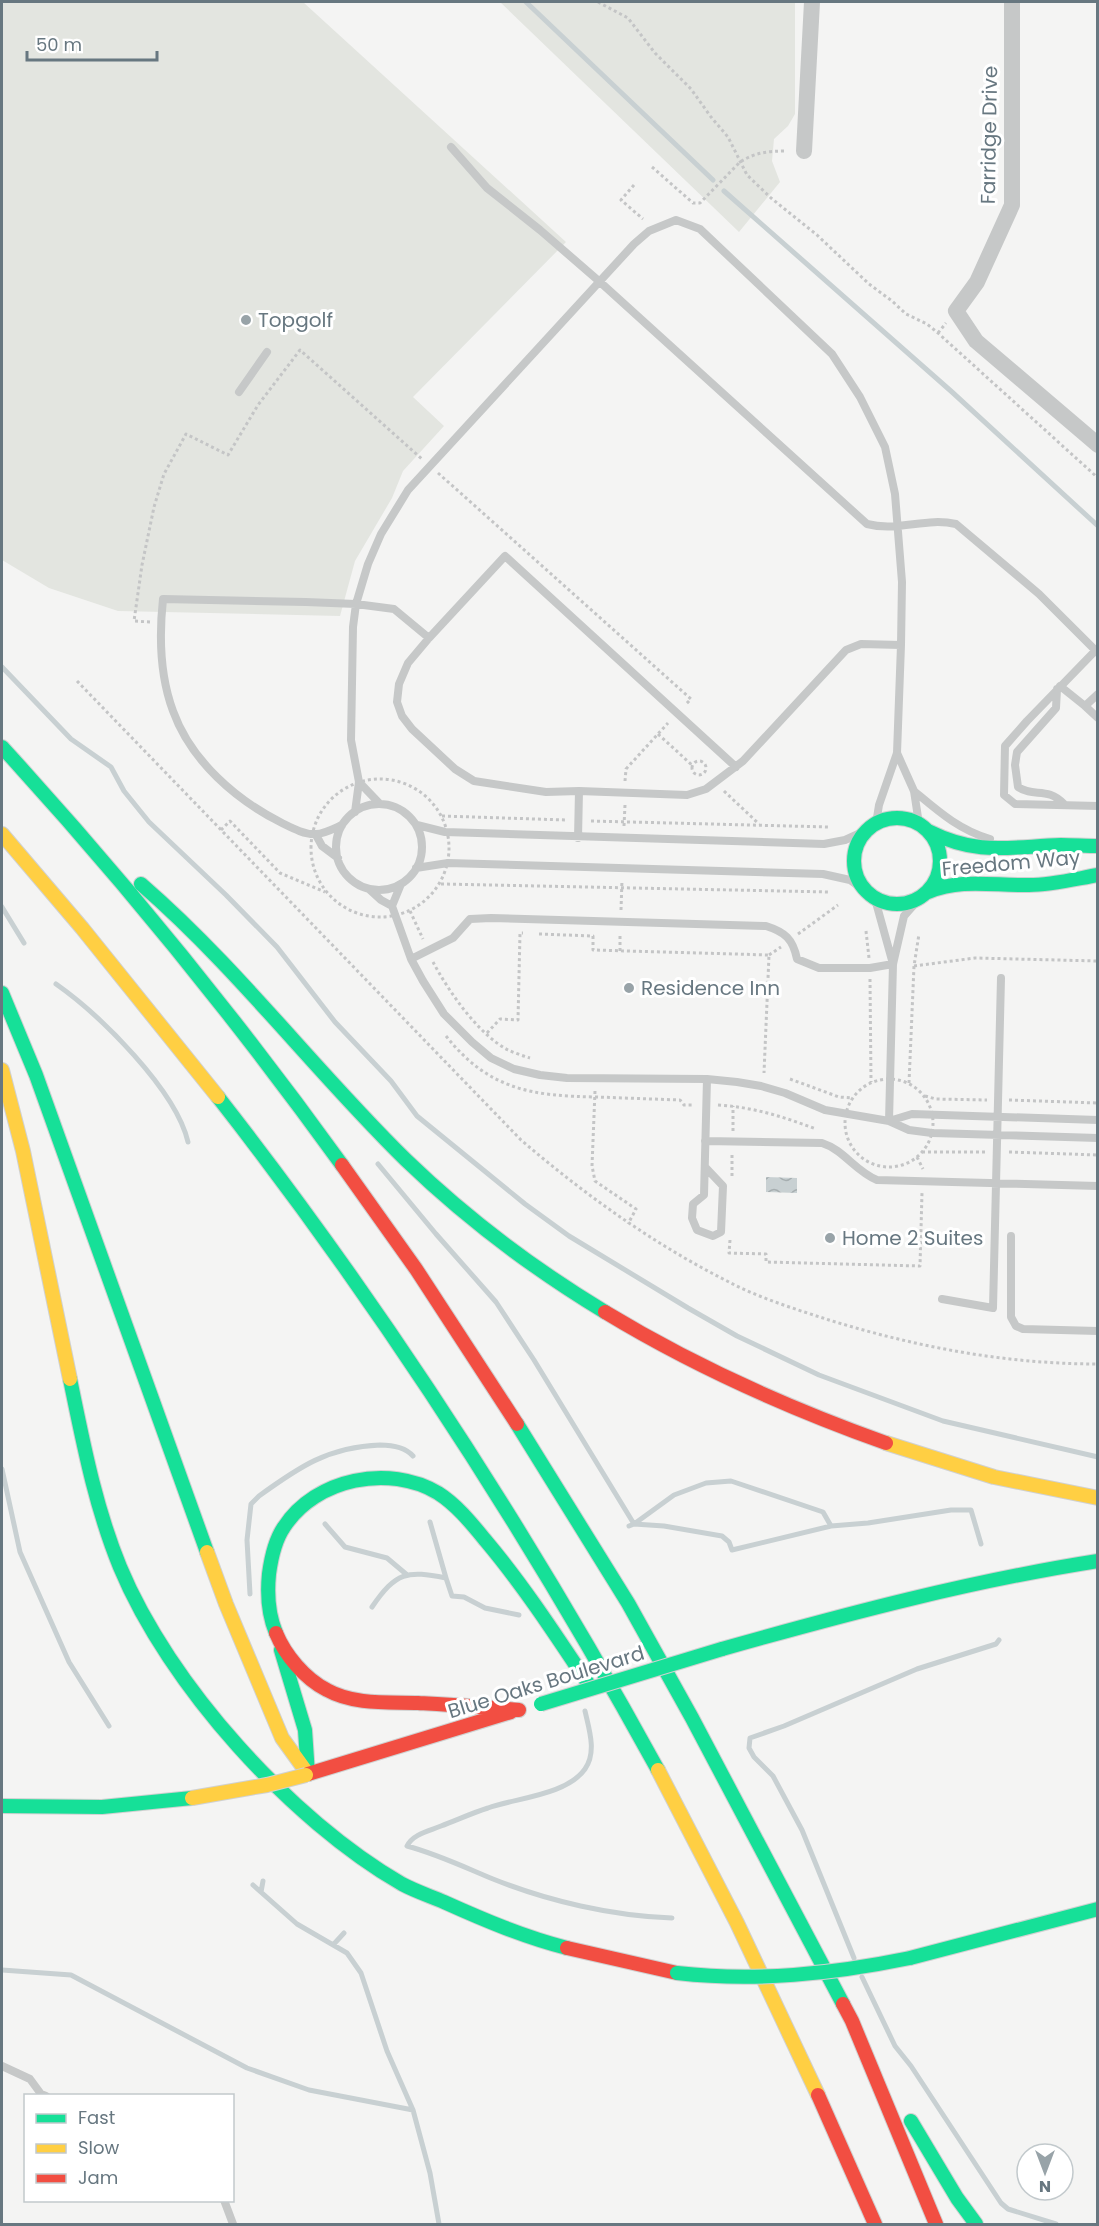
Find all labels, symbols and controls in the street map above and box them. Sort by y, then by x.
scale bar [27,24,158,62]
text: 50 m [36,32,82,57]
street label: Farridge Drive [974,66,1004,204]
place label: Topgolf [258,306,333,334]
marker: Topgolf [239,313,253,327]
street label: Freedom Way [941,843,1081,883]
place label: Residence Inn [641,974,780,1002]
marker: Residence Inn [622,981,636,995]
place label: Home 2 Suites [842,1224,983,1252]
marker: Home 2 Suites [823,1231,837,1245]
street label: Blue Oaks Boulevard [444,1639,648,1725]
legend [24,2094,234,2202]
text: Fast [78,2105,115,2130]
text: Slow [78,2135,120,2160]
north arrow [1015,2142,1075,2202]
text: Jam [78,2165,118,2190]
text: N [1039,2175,1051,2198]

